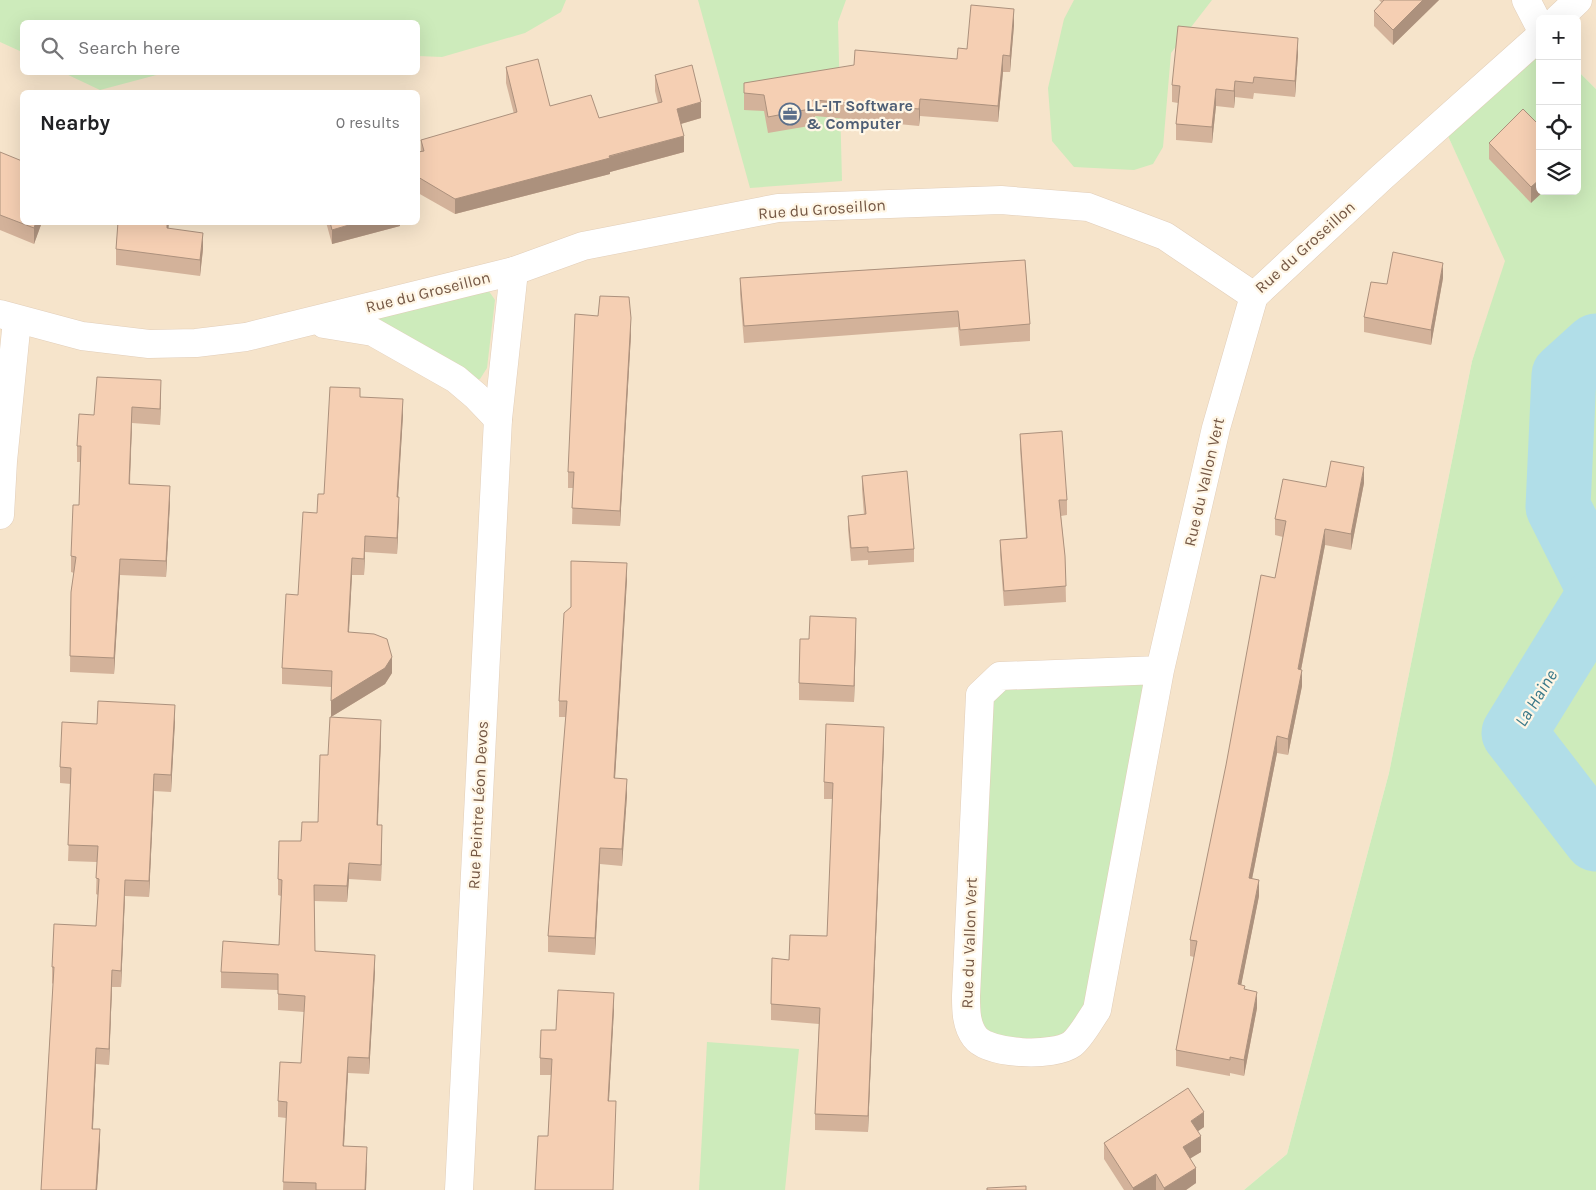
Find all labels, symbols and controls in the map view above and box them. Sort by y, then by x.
map controls [1536,15,1581,195]
button: + [1536,15,1581,60]
search box [20,20,420,75]
icon: search [38,34,66,62]
text: Search here [78,37,180,59]
button: − [1536,60,1581,105]
place label: LL-IT Software & Computer [806,96,913,133]
office icon: LL-IT Software & Computer [778,102,802,126]
button: locate [1536,105,1581,150]
text: Nearby [40,111,110,135]
text: 0 results [336,113,400,132]
button: layers [1536,150,1581,195]
street label: Rue du Groseillon [757,195,887,223]
street label: Rue du Groseillon [1251,197,1359,297]
street label: Rue du Groseillon [364,267,492,317]
street label: Rue du Vallon Vert [1180,416,1228,548]
water label: La Haine [1510,665,1562,731]
street label: Rue Peintre Léon Devos [464,720,492,890]
street label: Rue du Vallon Vert [957,877,981,1009]

